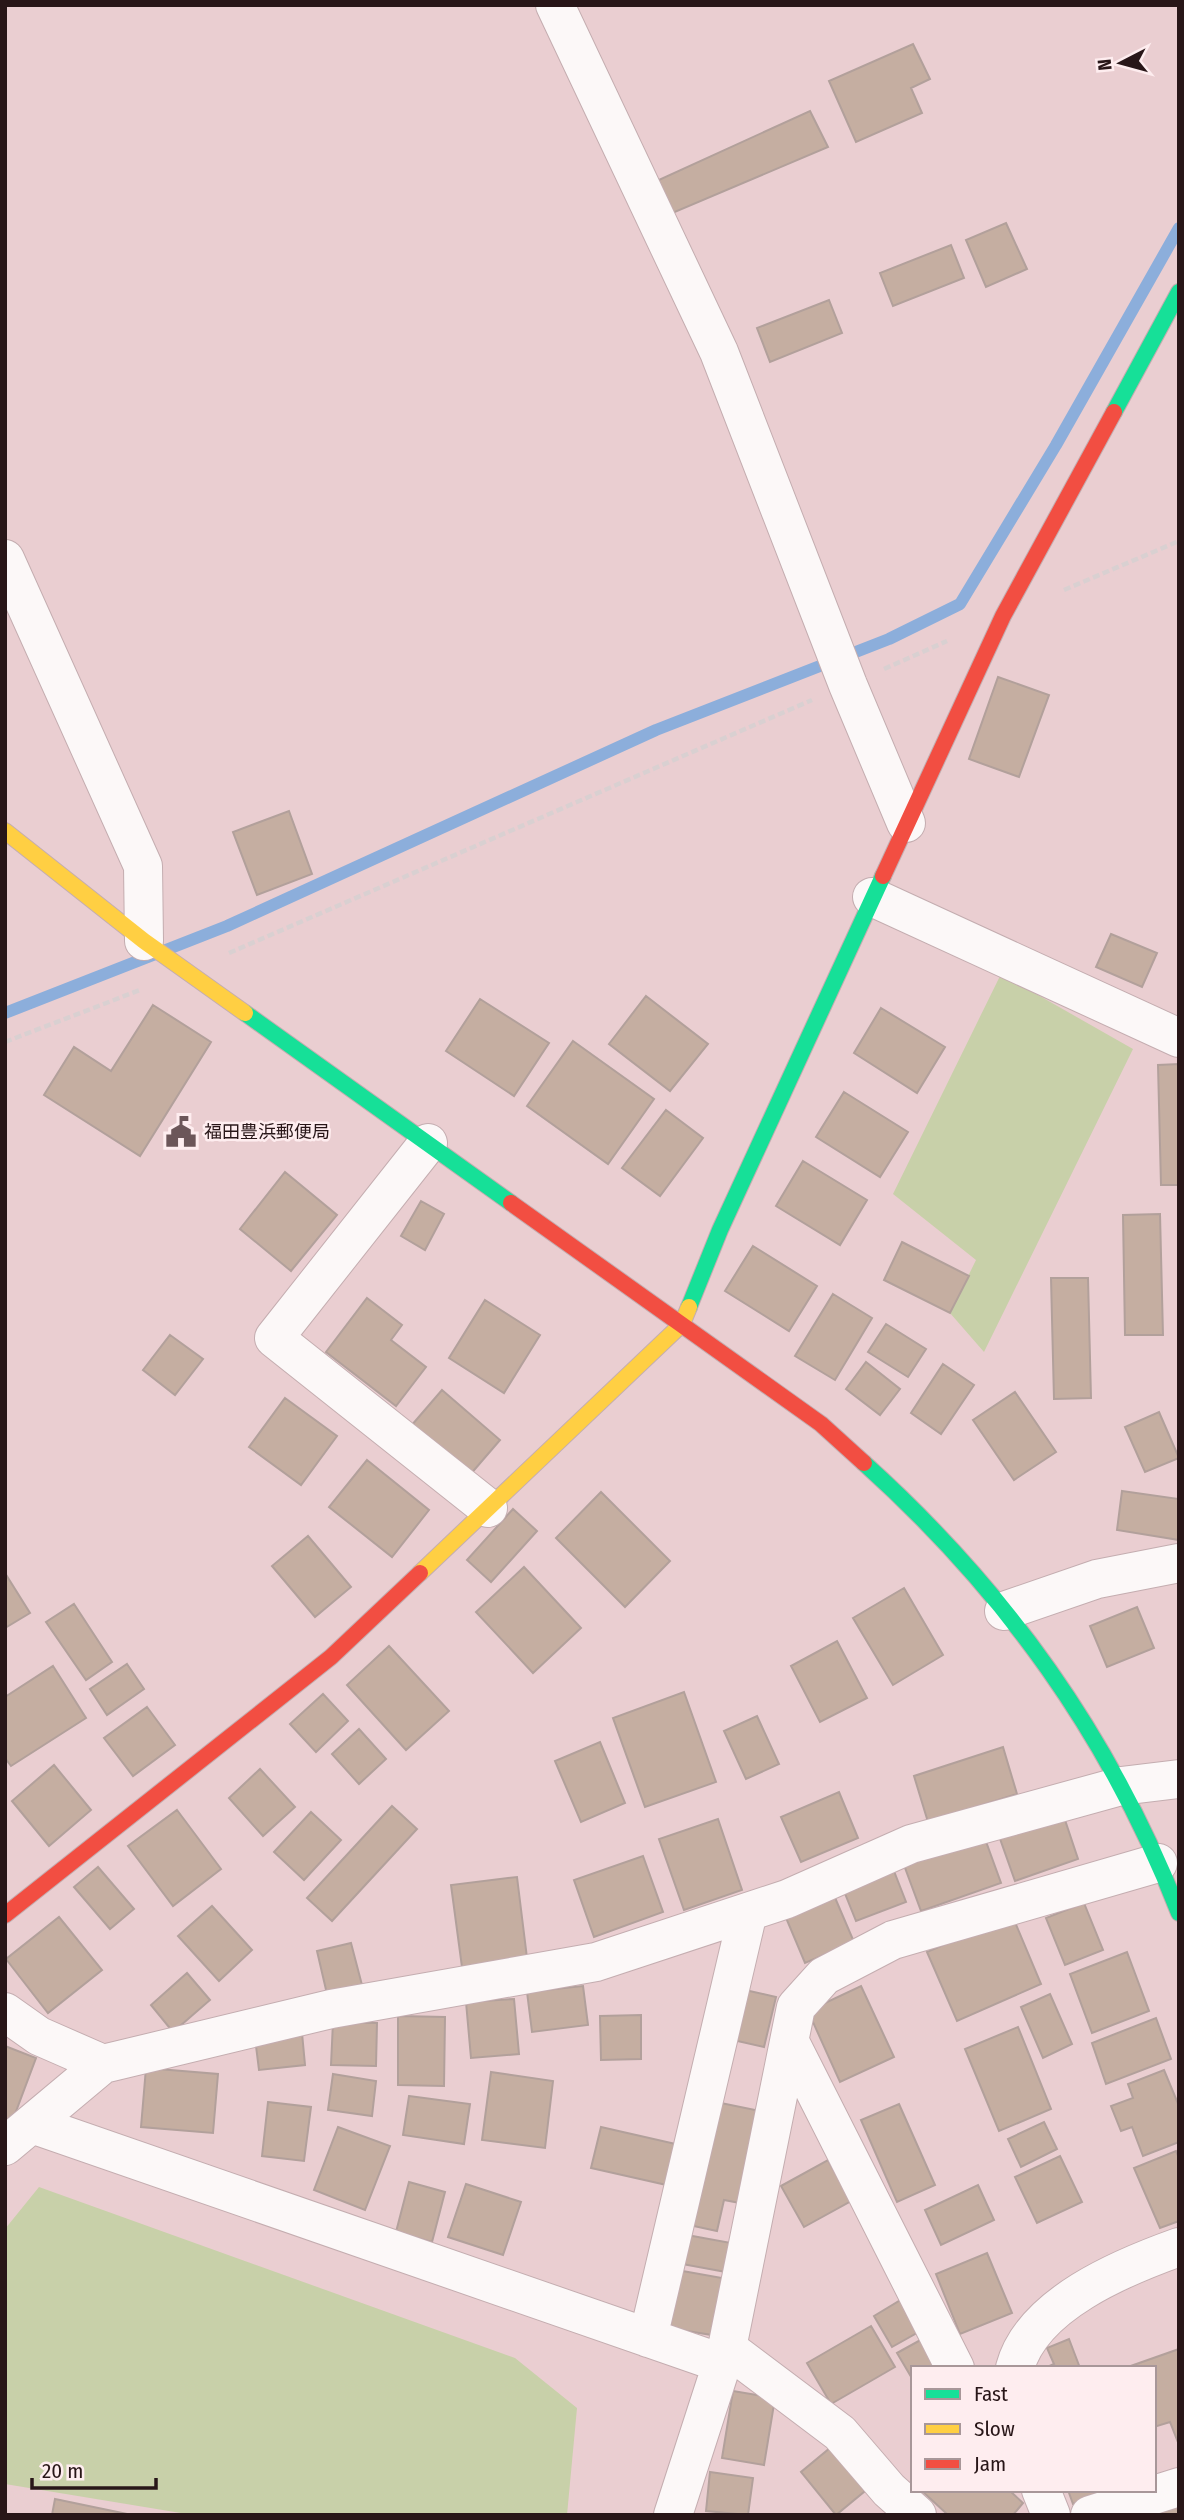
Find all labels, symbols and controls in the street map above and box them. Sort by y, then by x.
north arrow [1086,28,1156,98]
text: N [1093,58,1117,72]
public building icon: 福田豊浜郵便局 [164,1115,198,1149]
place label: 福田豊浜郵便局 [204,1121,330,1143]
legend [911,2366,1156,2492]
text: Fast [974,2381,1008,2407]
text: Slow [974,2416,1015,2442]
scale bar [32,2446,156,2490]
text: Jam [974,2451,1006,2477]
text: 20 m [42,2458,83,2484]

